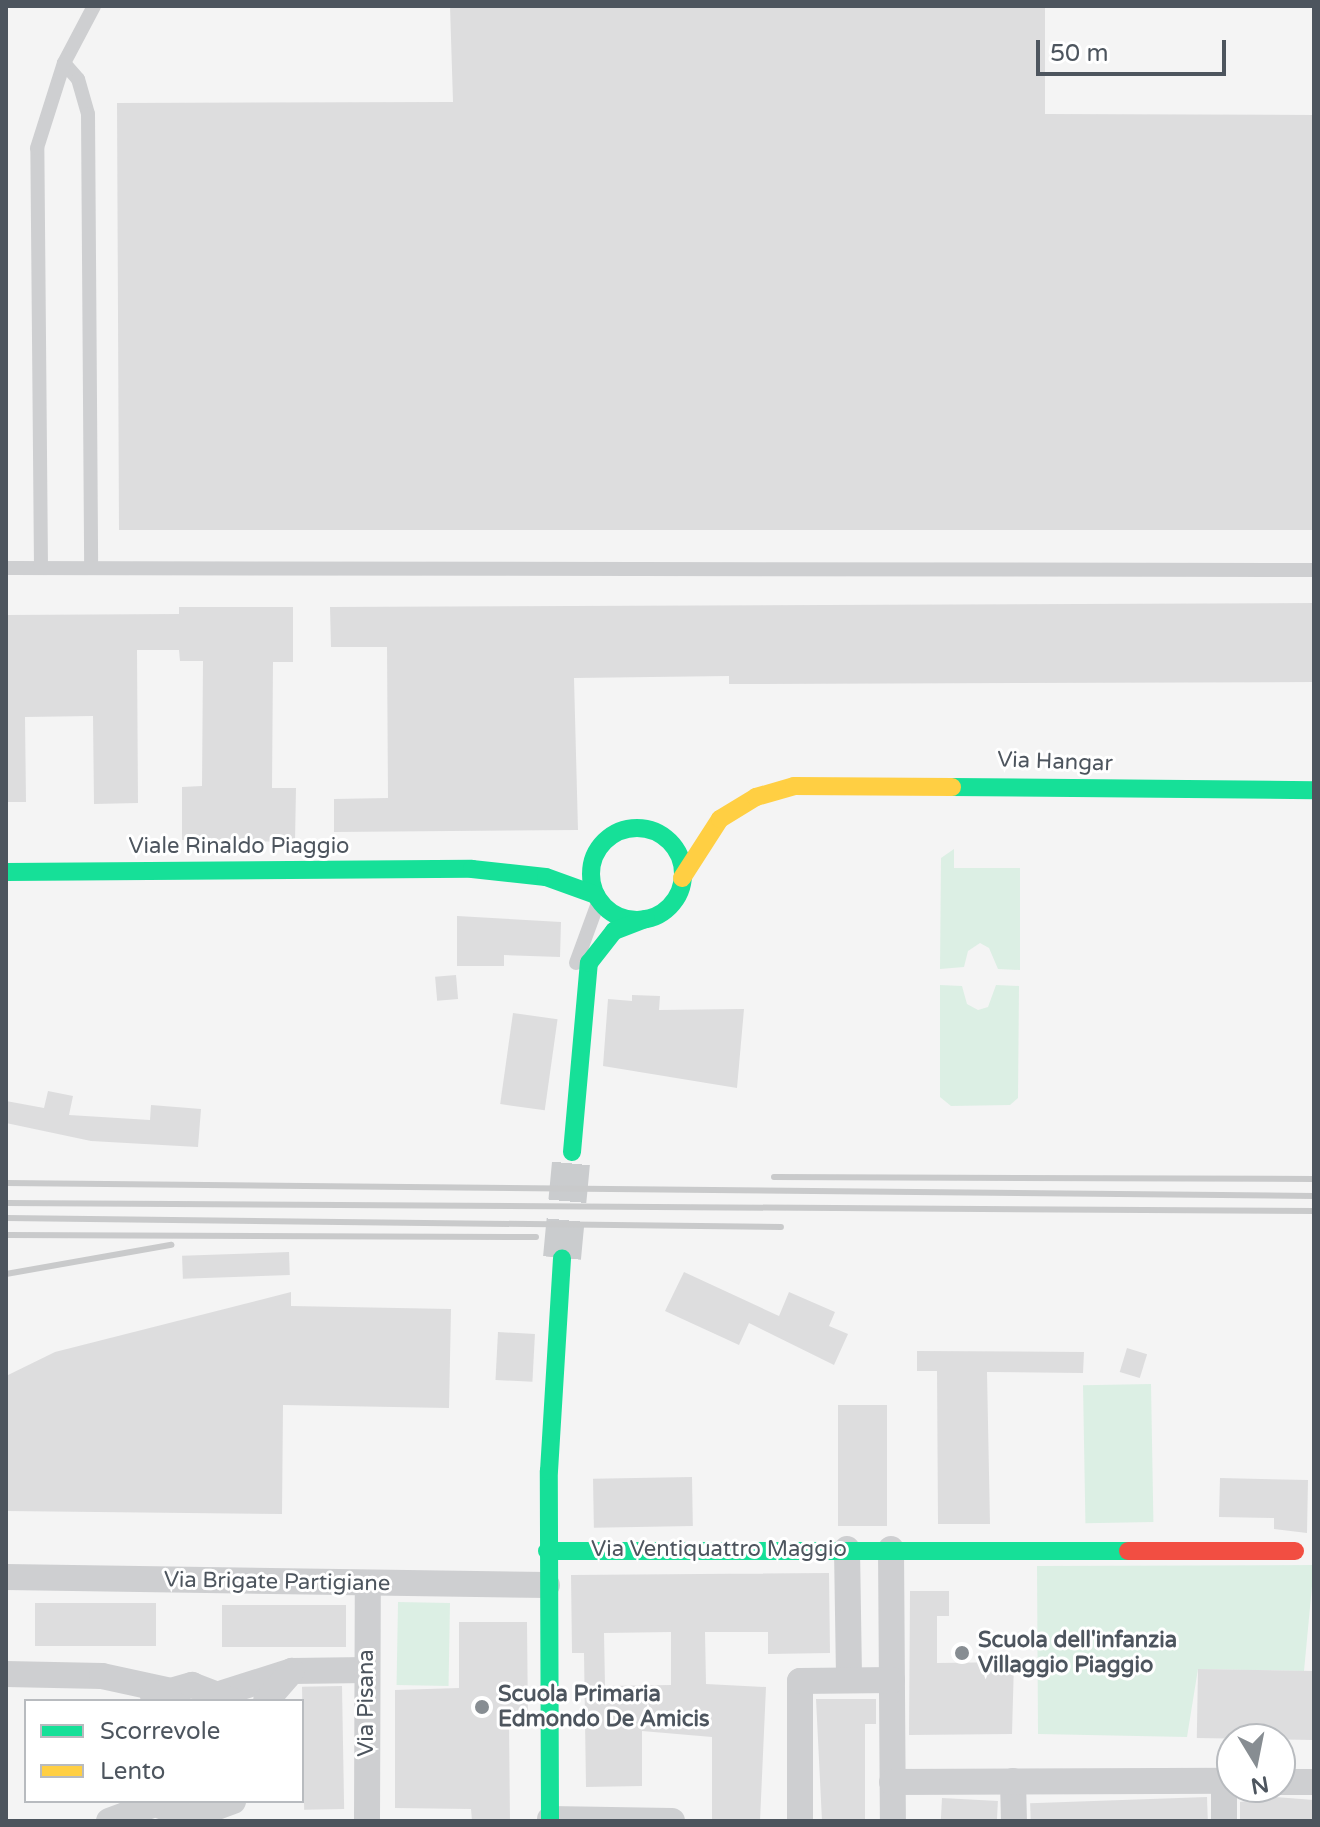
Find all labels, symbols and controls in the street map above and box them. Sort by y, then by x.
scale bar [1040,24,1230,74]
text: 50 m [1050,39,1108,68]
street label: Via Hangar [997,747,1113,777]
street label: Viale Rinaldo Piaggio [129,834,349,860]
street label: Via Ventiquattro Maggio [591,1537,847,1563]
street label: Via Brigate Partigiane [164,1567,390,1597]
place label: Scuola dell'infanzia Villaggio Piaggio [978,1627,1177,1678]
marker: Scuola dell'infanzia Villaggio Piaggio [953,1644,971,1662]
street label: Via Pisana [354,1649,380,1757]
place label: Scuola Primaria Edmondo De Amicis [498,1681,710,1732]
marker: Scuola Primaria Edmondo De Amicis [473,1698,491,1716]
legend [24,1699,304,1803]
text: Scorrevole [100,1717,220,1746]
north arrow [1216,1723,1296,1803]
text: Lento [100,1757,165,1786]
text: N [1249,1770,1271,1799]

